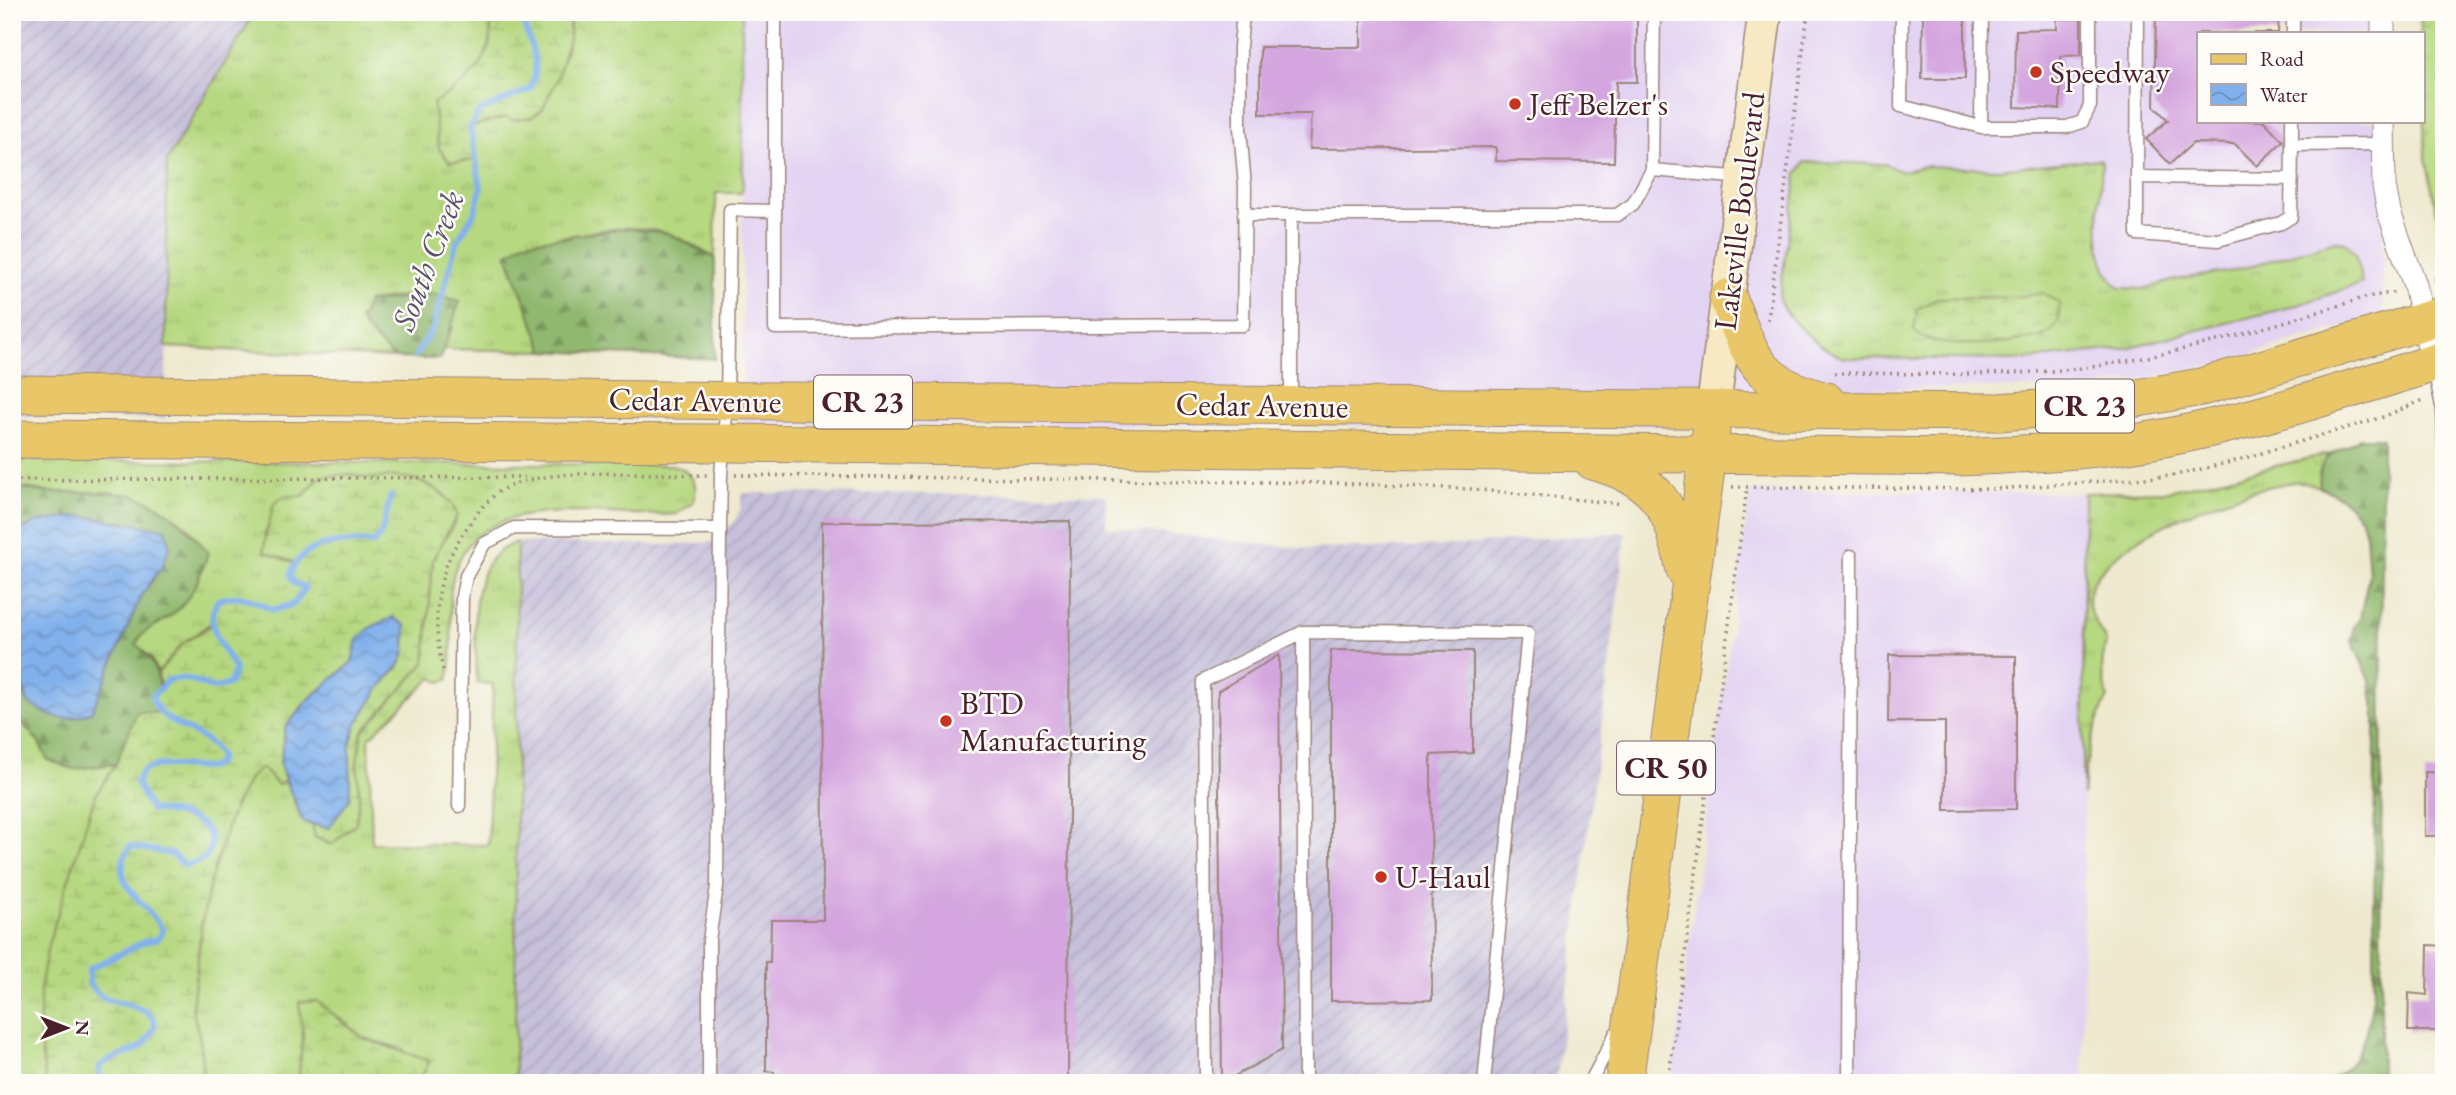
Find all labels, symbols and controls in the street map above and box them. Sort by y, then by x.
legend [2197,32,2424,122]
text: Road [2260,45,2304,72]
place label: Speedway [2050,51,2171,93]
marker: Speedway [2028,64,2044,80]
text: Water [2260,81,2307,108]
place label: Jeff Belzer's [1526,83,1668,125]
street label: Lakeville Boulevard [1704,89,1775,333]
marker: Jeff Belzer's [1507,96,1523,112]
water label: South Creek [381,184,474,337]
road number: CR 23 [814,376,912,428]
street label: Cedar Avenue [608,377,782,423]
road number: CR 23 [2036,380,2134,432]
street label: Cedar Avenue [1175,382,1349,428]
place label: BTD Manufacturing [960,682,1147,761]
marker: BTD Manufacturing [938,713,954,729]
road number: CR 50 [1617,741,1715,794]
place label: U-Haul [1395,856,1491,898]
marker: U-Haul [1373,869,1389,885]
north arrow [32,993,102,1064]
text: N [70,1020,95,1036]

